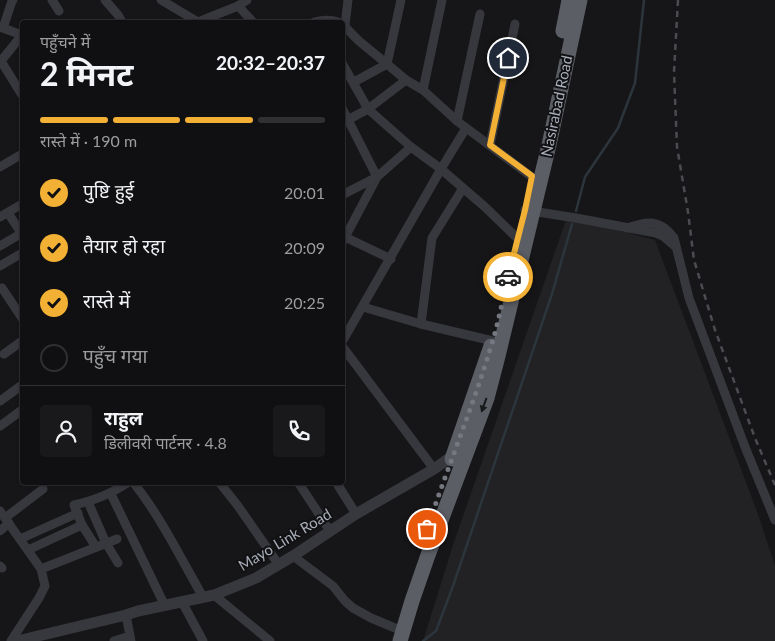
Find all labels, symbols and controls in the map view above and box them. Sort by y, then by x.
text: पहुँचने में [40,32,90,51]
pin [487,37,529,79]
icon: home [494,44,522,72]
text: 20:32–20:37 [216,51,325,74]
text: 2 मिनट [40,54,134,93]
street label: Nasirabad Road [537,54,576,158]
text: रास्ते में · 190 m [40,131,137,150]
icon: check [40,179,68,207]
text: पुष्टि हुई [83,179,134,202]
text: 20:01 [284,183,325,202]
icon: check [40,234,68,262]
text: तैयार हो रहा [83,234,165,257]
text: 20:09 [284,238,325,257]
courier [483,252,533,302]
icon: car [494,263,522,291]
icon: check [40,289,68,317]
text: रास्ते में [83,289,130,312]
text: 20:25 [284,293,325,312]
text: पहुँच गया [83,344,147,367]
one-way arrow [480,398,488,413]
button: person [40,405,92,457]
button: phone [273,405,325,457]
text: राहुल [104,406,143,429]
text: डिलीवरी पार्टनर · 4.8 [104,433,227,452]
street label: Mayo Link Road [235,504,334,574]
pin [406,508,448,550]
icon: bag [413,515,441,543]

